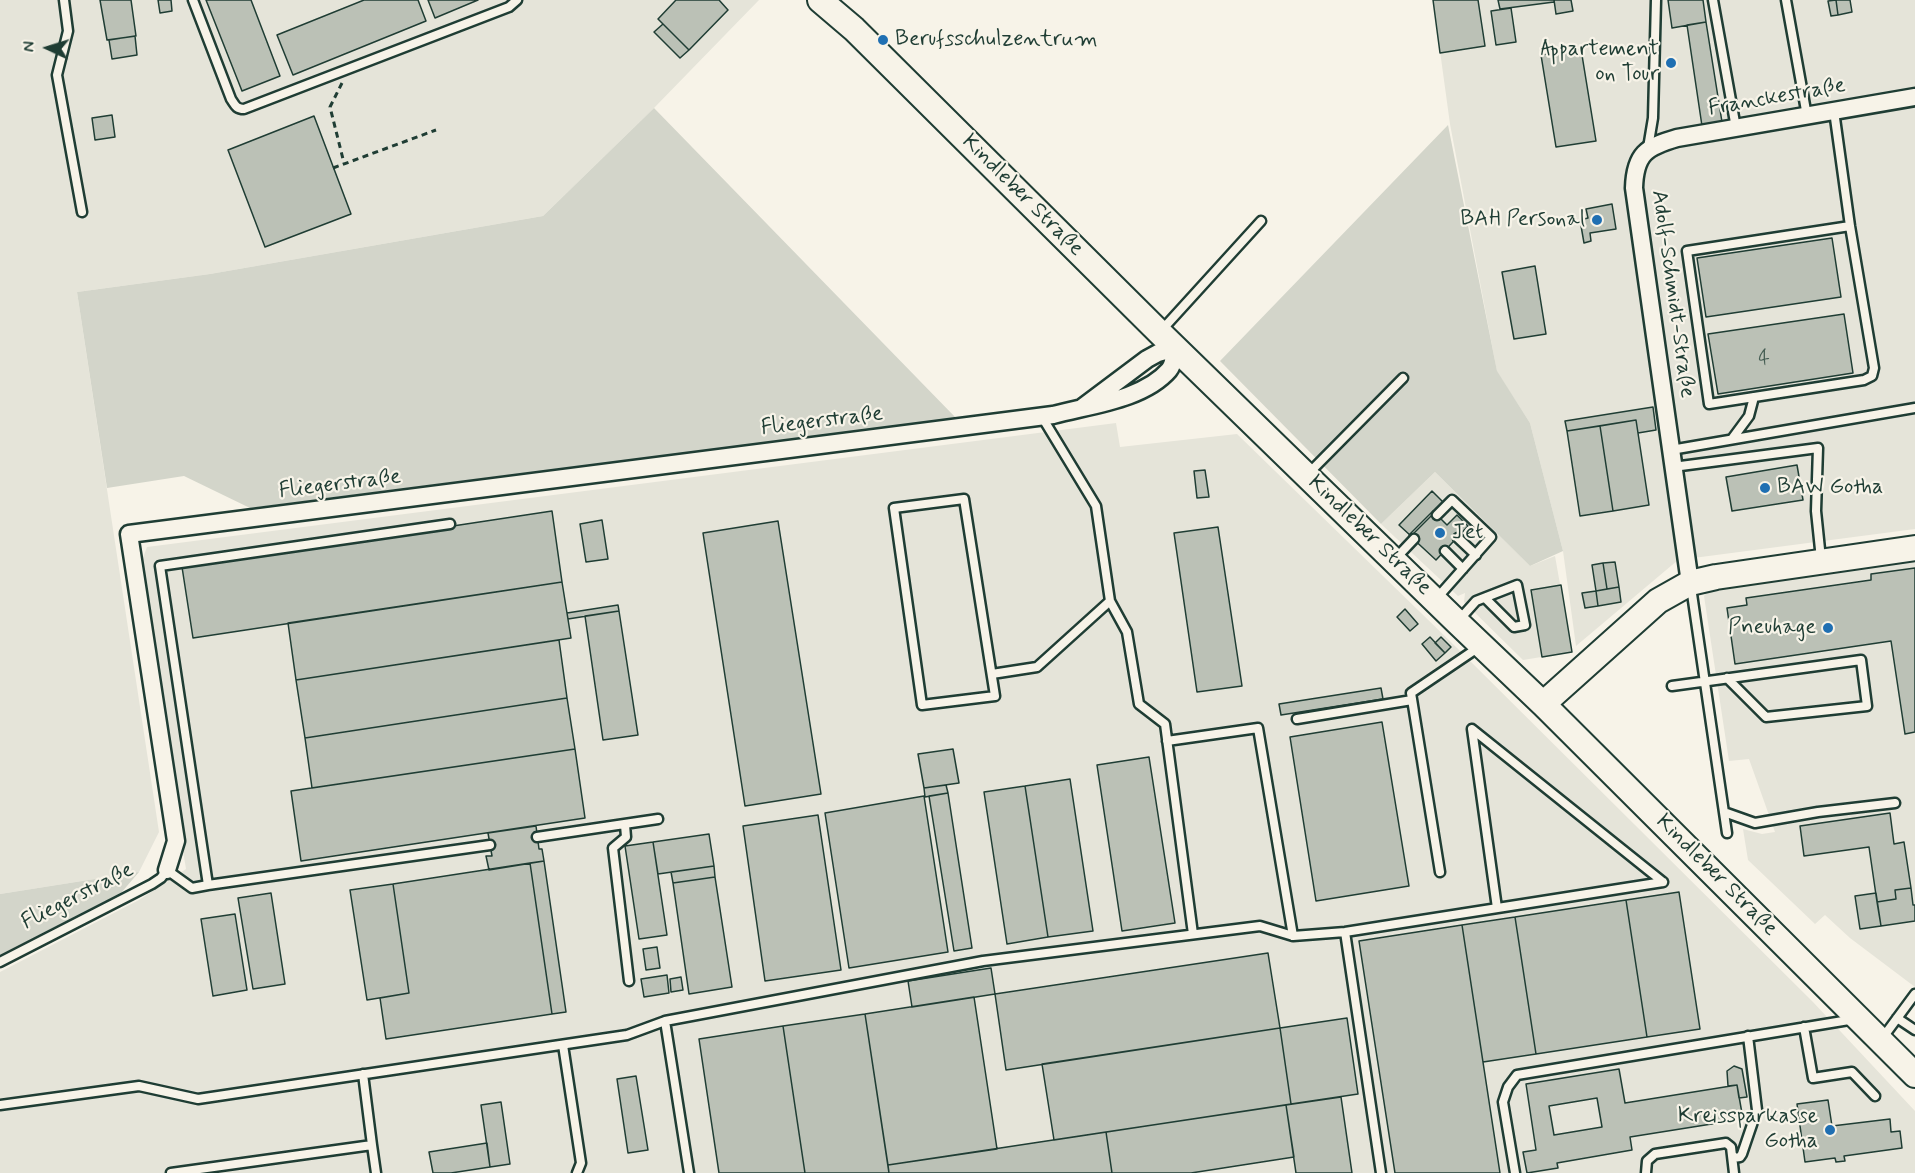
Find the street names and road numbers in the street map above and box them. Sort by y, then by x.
street label: Franckestraße [1706,73,1848,123]
street label: Kindleber Straße [955,129,1089,263]
street label: Adolf-Schmidt-Straße [1644,188,1700,400]
street label: Fliegerstraße [760,401,884,443]
street label: Fliegerstraße [278,464,402,506]
street label: Kindleber Straße [1302,470,1436,602]
street label: Kindleber Straße [1649,809,1783,943]
street label: Fliegerstraße [17,857,139,937]

